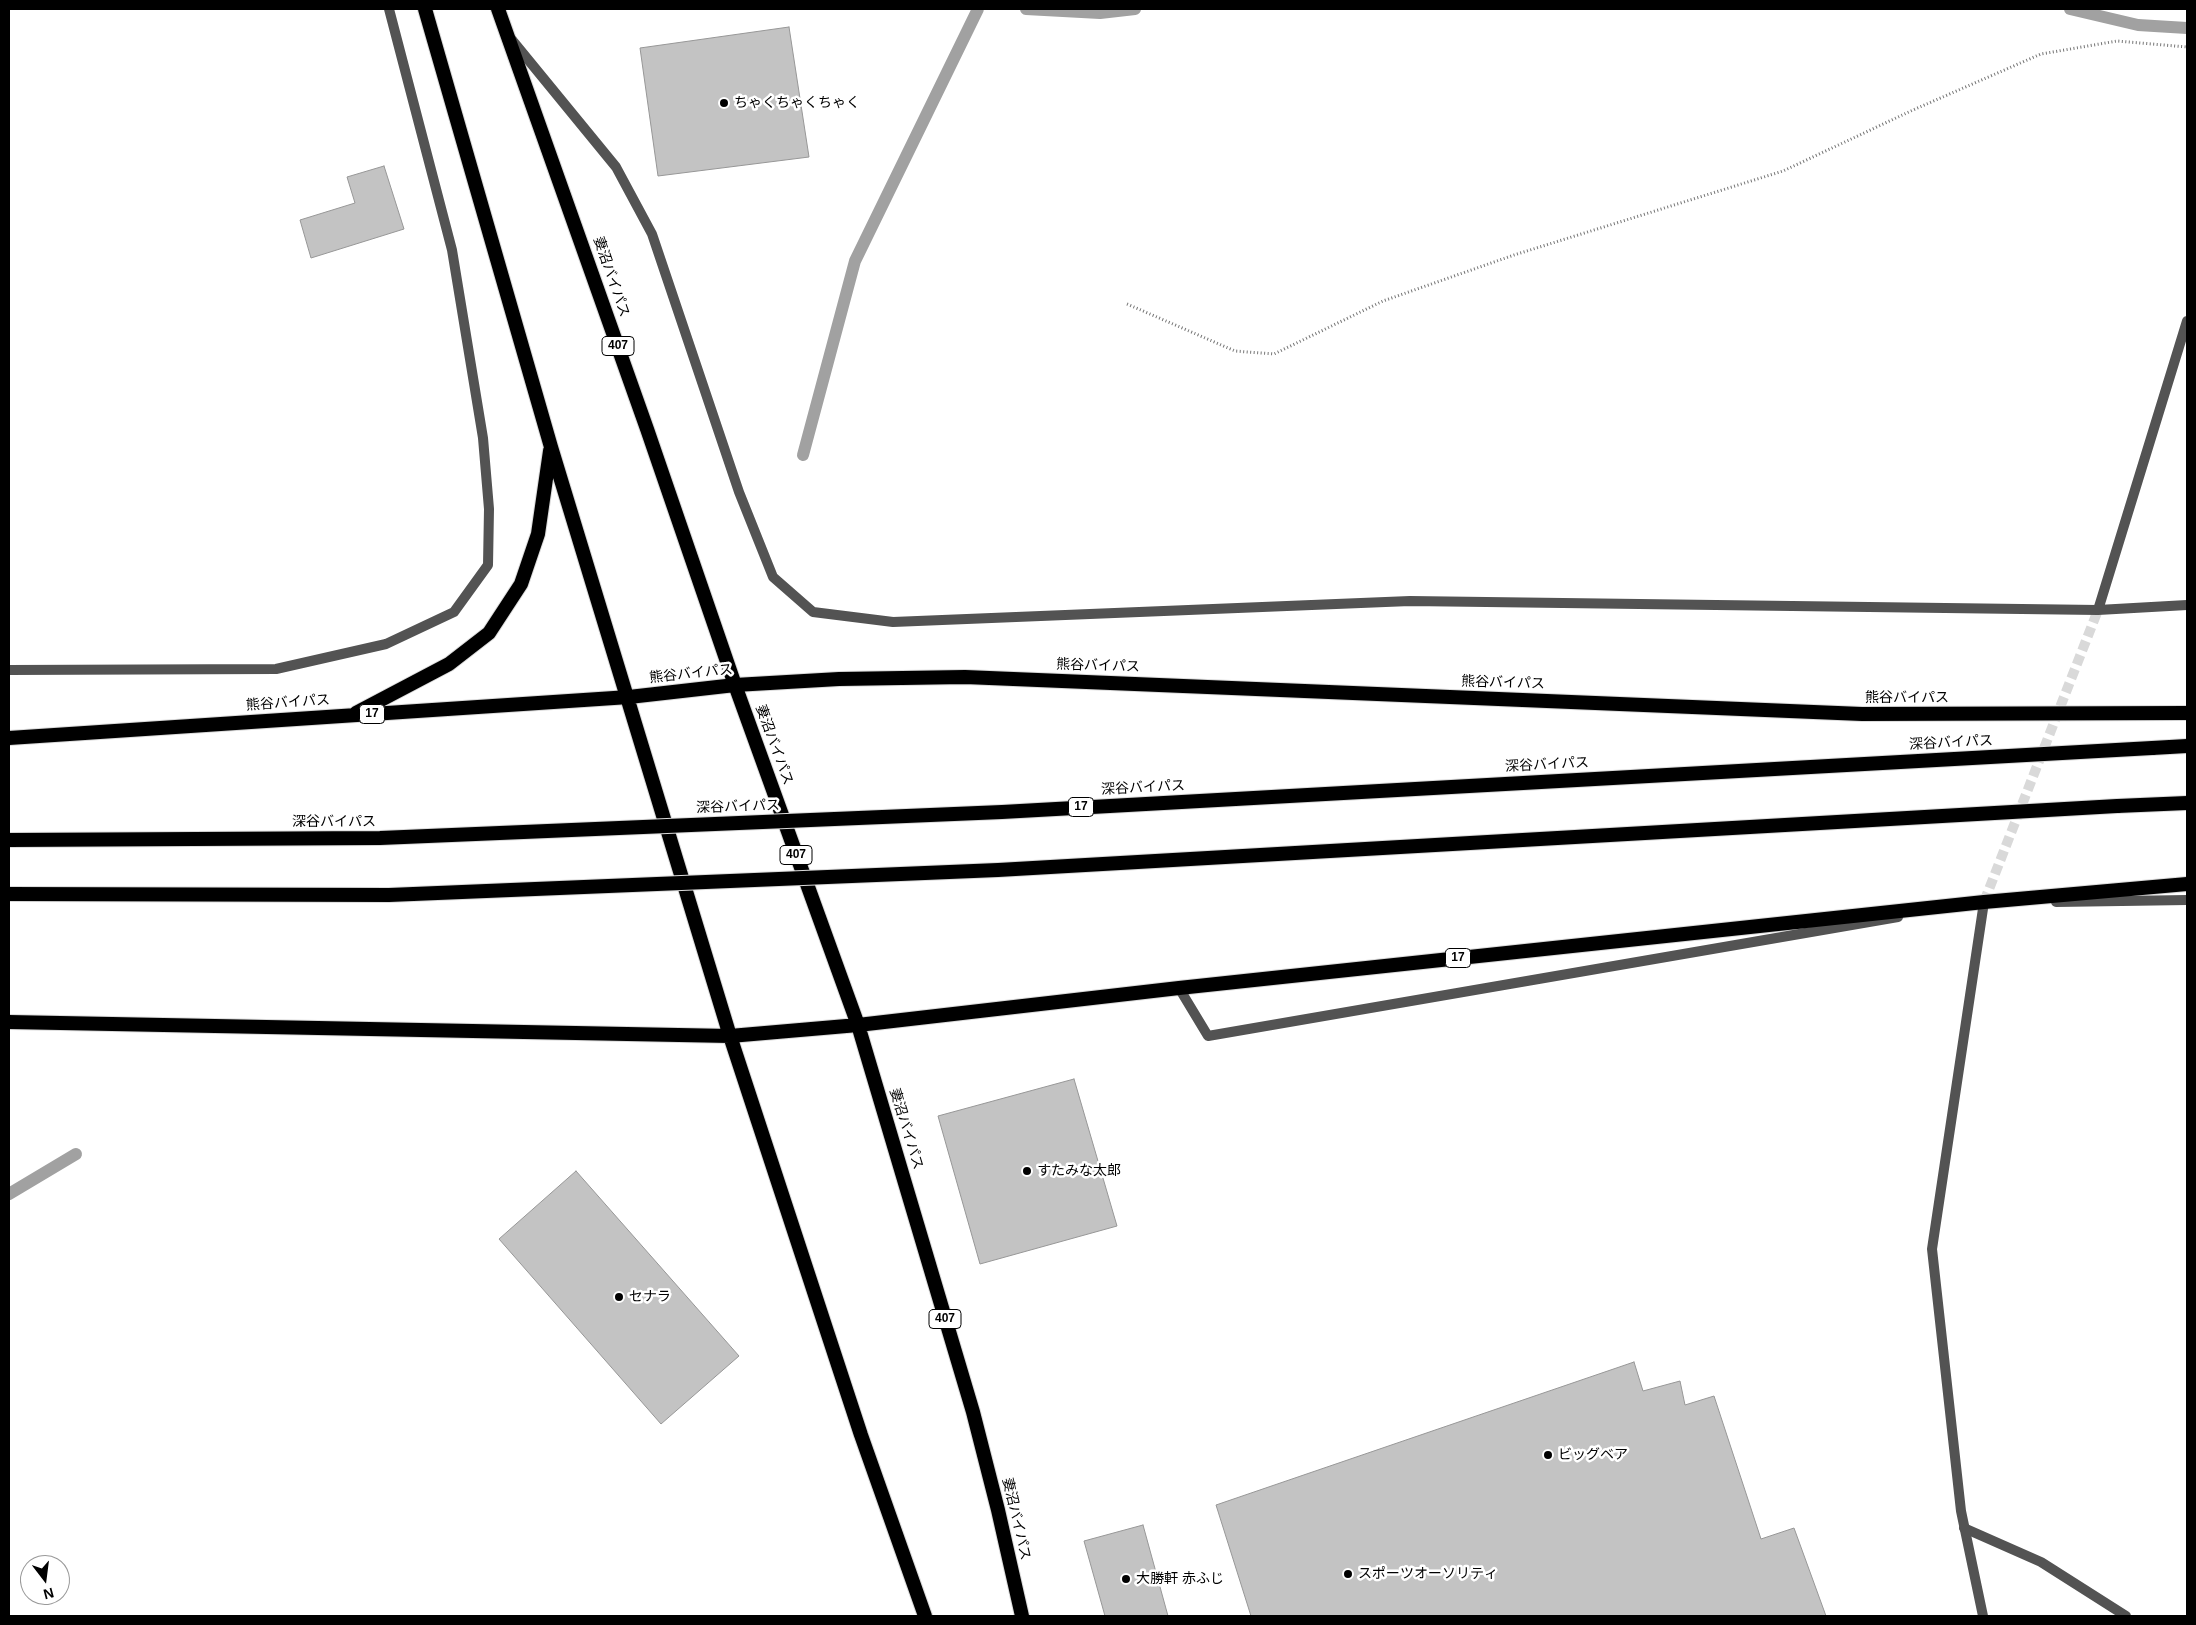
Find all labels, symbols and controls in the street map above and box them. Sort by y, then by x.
place label: ちゃくちゃくちゃく [734,95,860,111]
marker: ちゃくちゃくちゃく [718,97,730,109]
street label: 妻沼バイパス [589,235,633,319]
road number: 407 [602,336,634,356]
street label: 熊谷バイパス [1056,656,1140,676]
street label: 熊谷バイパス [648,661,734,687]
street label: 熊谷バイパス [1461,673,1545,693]
street label: 熊谷バイパス [1865,690,1949,706]
street label: 熊谷バイパス [246,692,330,714]
street label: 妻沼バイパス [752,703,796,787]
road number: 17 [360,704,384,724]
street label: 深谷バイパス [1909,732,1993,754]
street label: 深谷バイパス [1505,754,1589,776]
street label: 深谷バイパス [1101,777,1185,799]
street label: 深谷バイパス [696,797,780,817]
road number: 17 [1068,798,1094,816]
street label: 深谷バイパス [292,814,376,830]
road number: 407 [780,846,812,864]
road number: 17 [1446,948,1470,968]
street label: 妻沼バイパス [886,1086,926,1172]
place label: すたみな太郎 [1037,1163,1121,1179]
marker: すたみな太郎 [1021,1165,1033,1177]
place label: セナラ [629,1289,671,1305]
marker: セナラ [613,1291,625,1303]
road number: 407 [929,1310,961,1328]
place label: ビッグベア [1558,1447,1628,1463]
marker: ビッグベア [1542,1449,1554,1461]
street label: 妻沼バイパス [998,1476,1034,1562]
north arrow [20,1555,70,1605]
place label: スポーツオーソリティ [1358,1566,1498,1582]
marker: スポーツオーソリティ [1342,1568,1354,1580]
place label: 大勝軒 赤ふじ [1136,1571,1224,1587]
marker: 大勝軒 赤ふじ [1120,1573,1132,1585]
text: N [42,1584,56,1603]

